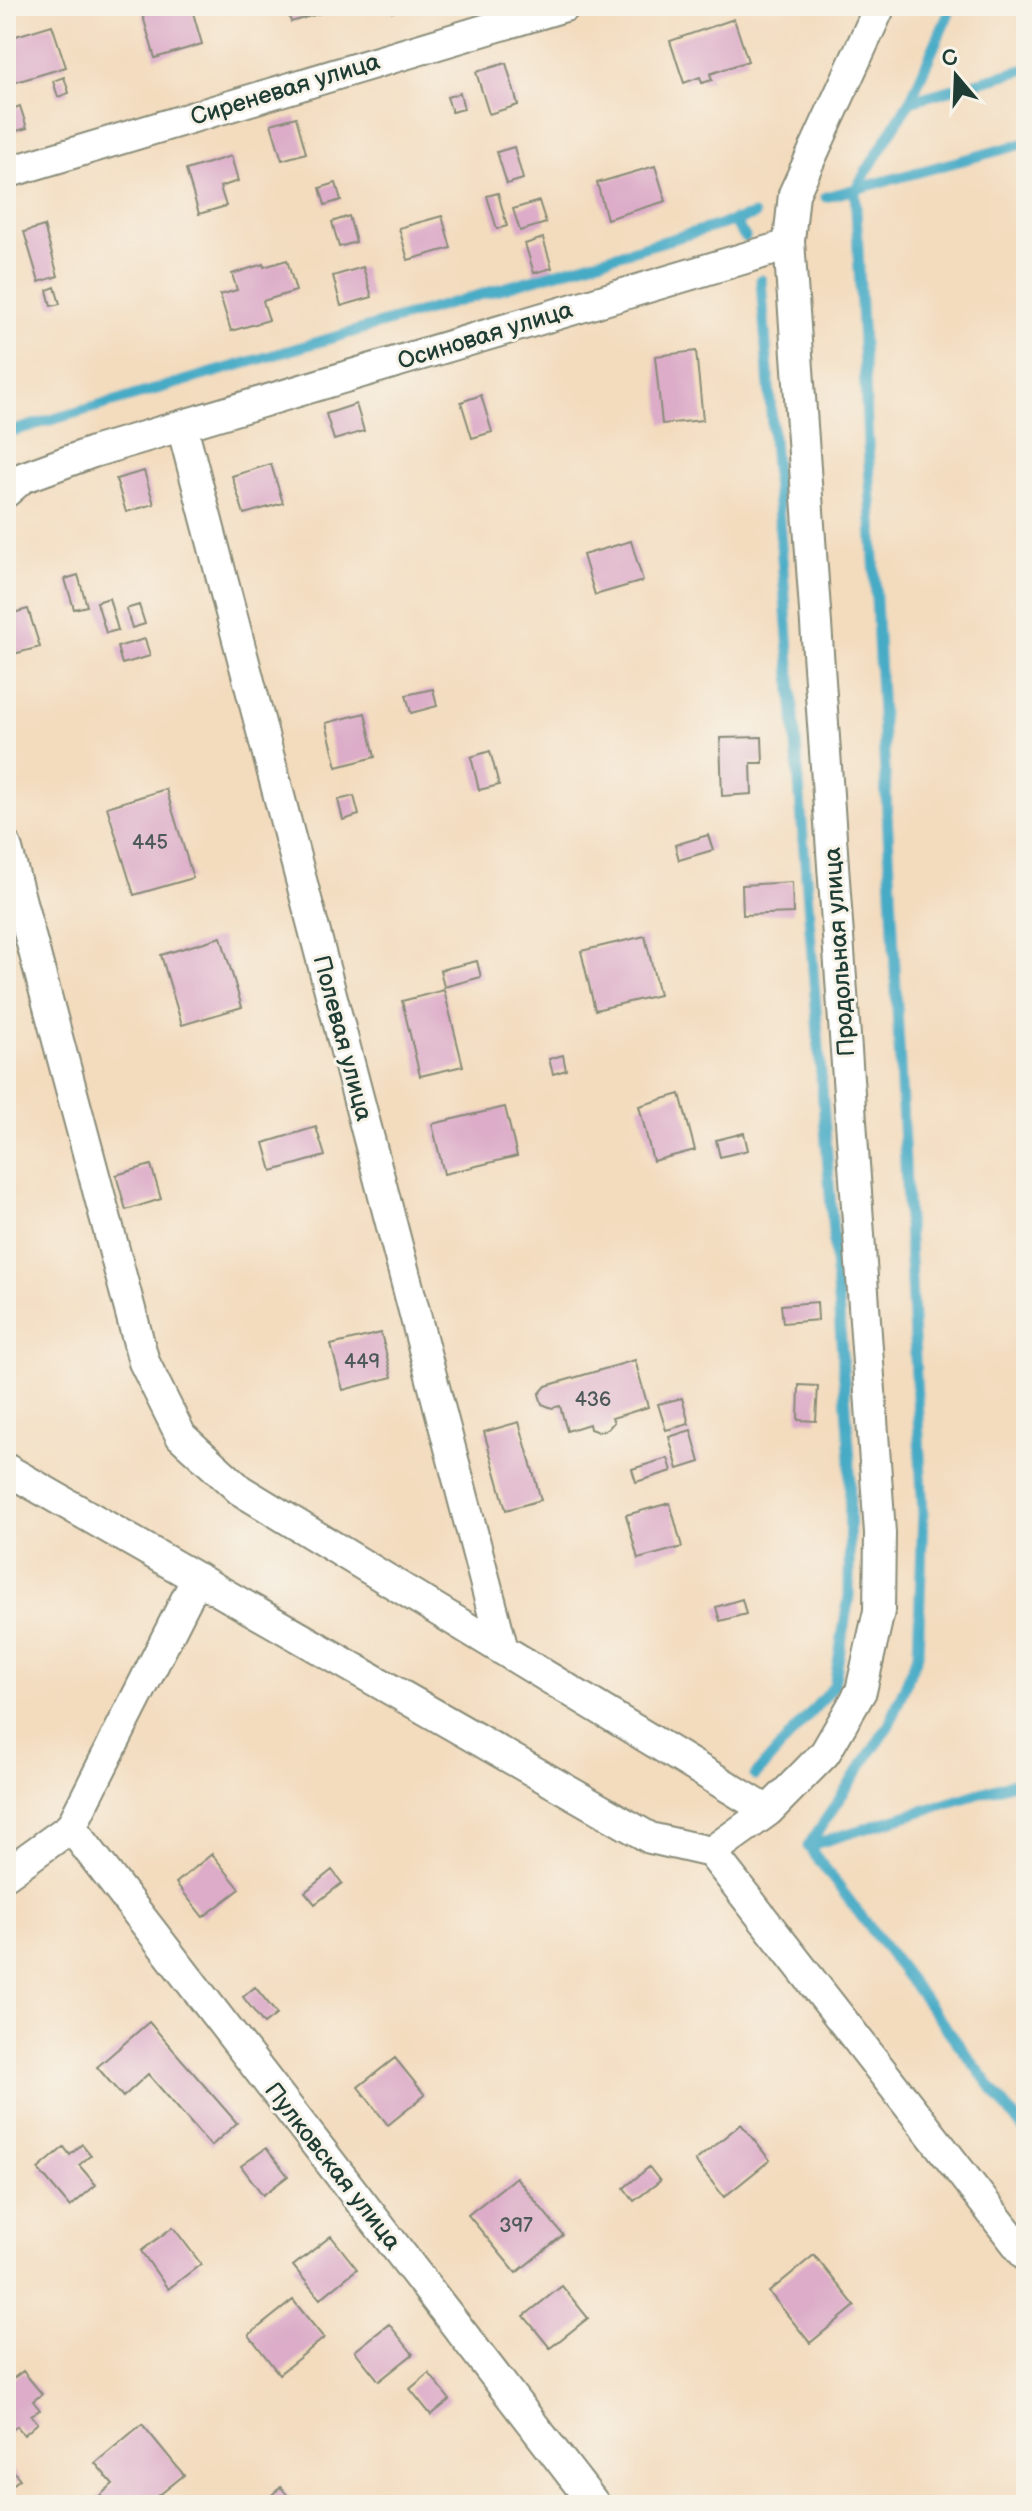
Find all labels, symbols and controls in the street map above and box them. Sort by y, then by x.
north arrow [916,36,996,116]
text: С [938,43,962,74]
street label: Сиреневая улица [187,47,383,132]
street label: Осиновая улица [394,295,576,376]
house number: 445 [132,831,168,855]
street label: Продольная улица [818,846,861,1058]
street label: Полевая улица [306,952,379,1124]
house number: 449 [344,1350,380,1374]
house number: 436 [575,1388,611,1412]
street label: Пулковская улица [258,2077,407,2256]
house number: 397 [499,2214,533,2238]

